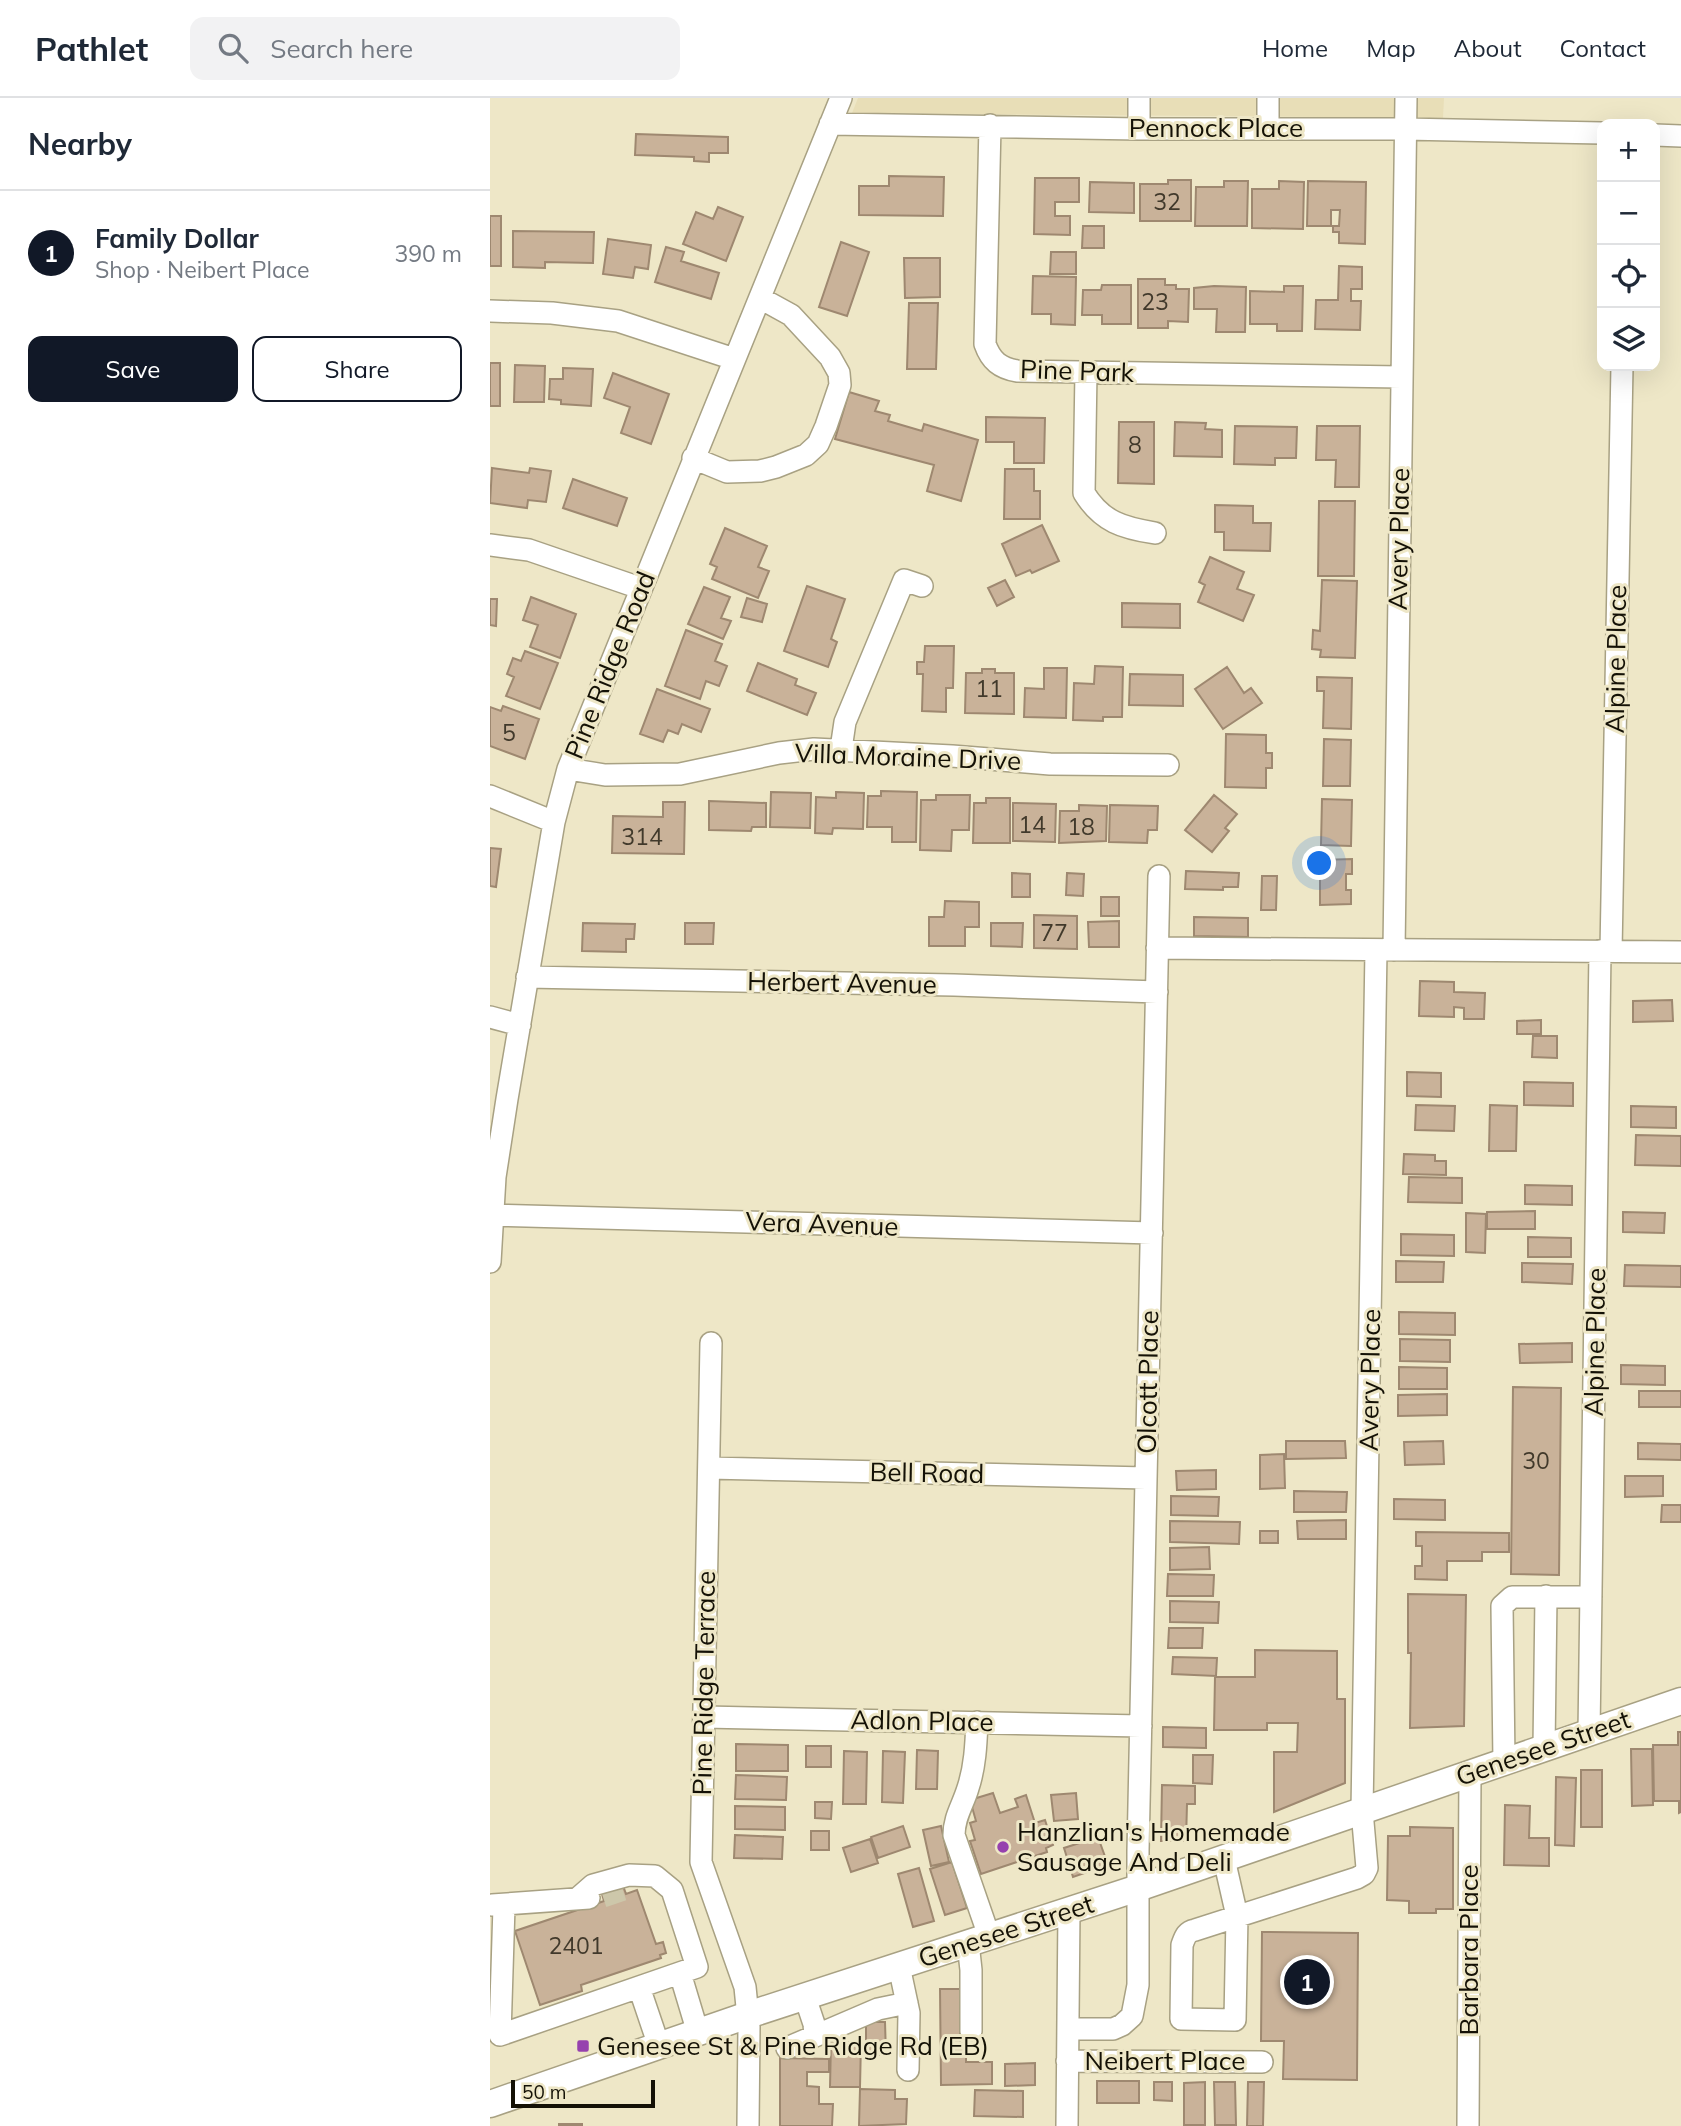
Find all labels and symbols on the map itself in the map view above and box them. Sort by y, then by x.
street label: Pennock Place [1129,111,1303,144]
house number: 32 [1153,187,1181,216]
house number: 23 [1141,287,1169,316]
street label: Pine Park [1019,352,1135,389]
house number: 8 [1128,430,1142,459]
street label: Avery Place [1381,467,1416,611]
street label: Pine Ridge Road [557,566,662,763]
street label: Alpine Place [1598,584,1633,734]
house number: 11 [975,674,1003,703]
house number: 5 [502,718,516,747]
street label: Villa Moraine Drive [794,736,1022,777]
house number: 14 [1018,810,1046,839]
house number: 18 [1067,812,1095,841]
house number: 314 [621,822,663,851]
your location [1302,846,1336,880]
house number: 77 [1040,918,1068,947]
street label: Herbert Avenue [747,964,937,1001]
street label: Vera Avenue [745,1204,899,1243]
street label: Alpine Place [1577,1267,1612,1417]
street label: Avery Place [1352,1308,1387,1452]
street label: Olcott Place [1130,1310,1165,1454]
house number: 30 [1522,1446,1550,1475]
street label: Bell Road [869,1455,985,1490]
street label: Pine Ridge Terrace [685,1570,722,1796]
street label: Genesee Street [1451,1702,1634,1793]
street label: Adlon Place [850,1703,994,1738]
place label: Hanzlian's Homemade Sausage And Deli [1017,1815,1290,1878]
marker: Hanzlian's Homemade Sausage And Deli [995,1839,1011,1855]
street label: Barbara Place [1452,1864,1485,2036]
street label: Genesee Street [914,1887,1098,1974]
house number: 2401 [548,1931,604,1960]
pin: 1 [1284,1956,1330,2008]
place label: Genesee St & Pine Ridge Rd (EB) [597,2029,989,2062]
marker: Genesee St & Pine Ridge Rd (EB) [575,2038,591,2054]
street label: Neibert Place [1085,2044,1245,2077]
scale bar [511,2077,654,2109]

